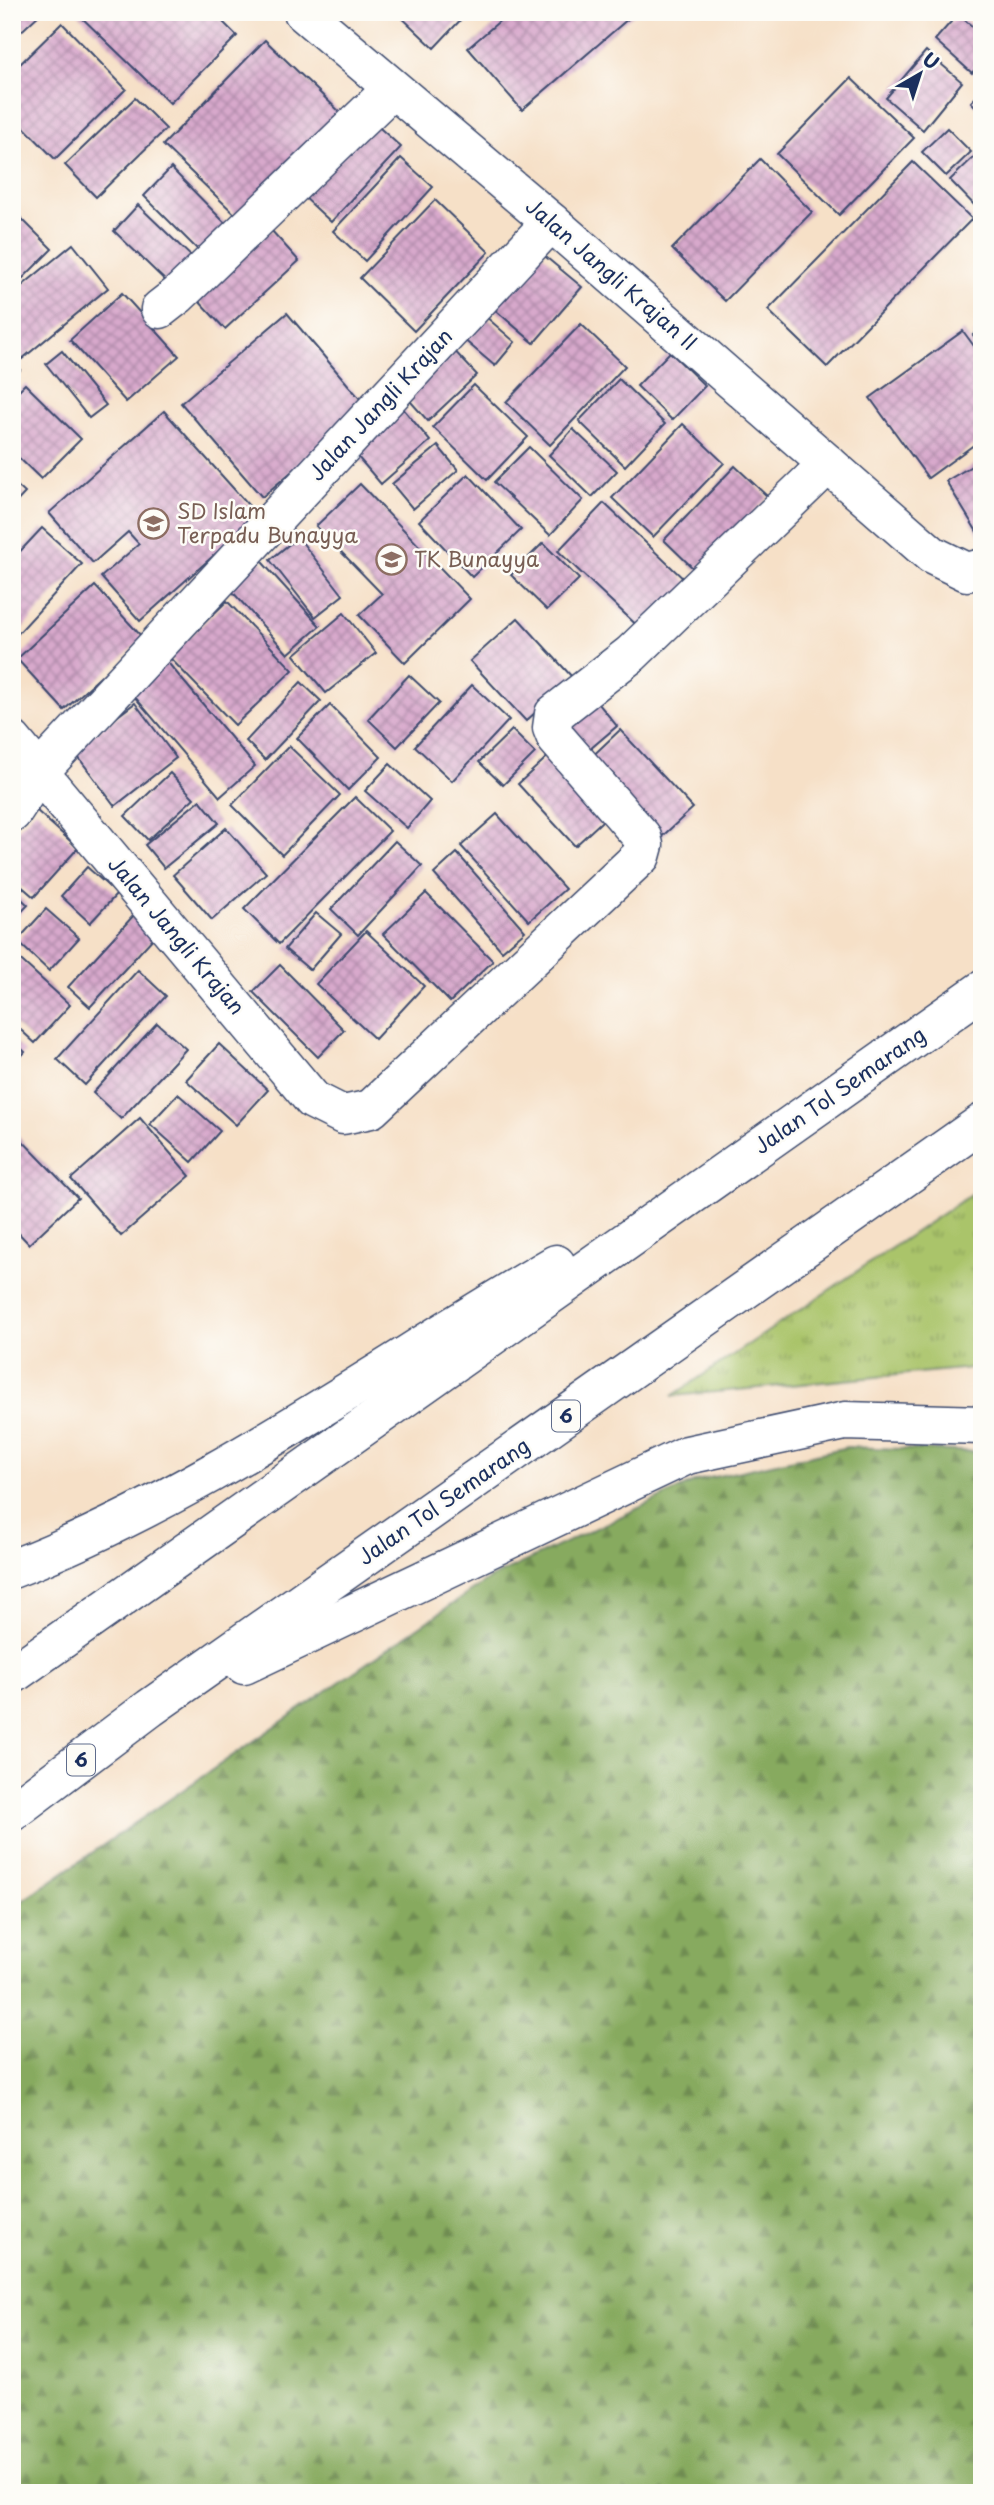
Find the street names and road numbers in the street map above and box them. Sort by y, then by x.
street label: Jalan Jangli Krajan II [519,190,705,357]
street label: Jalan Jangli Krajan [300,320,459,487]
street label: Jalan Jangli Krajan [101,848,254,1021]
street label: Jalan Tol Semarang [746,1018,931,1161]
road number: 6 [552,1400,580,1432]
street label: Jalan Tol Semarang [350,1429,535,1572]
road number: 6 [67,1744,95,1776]

